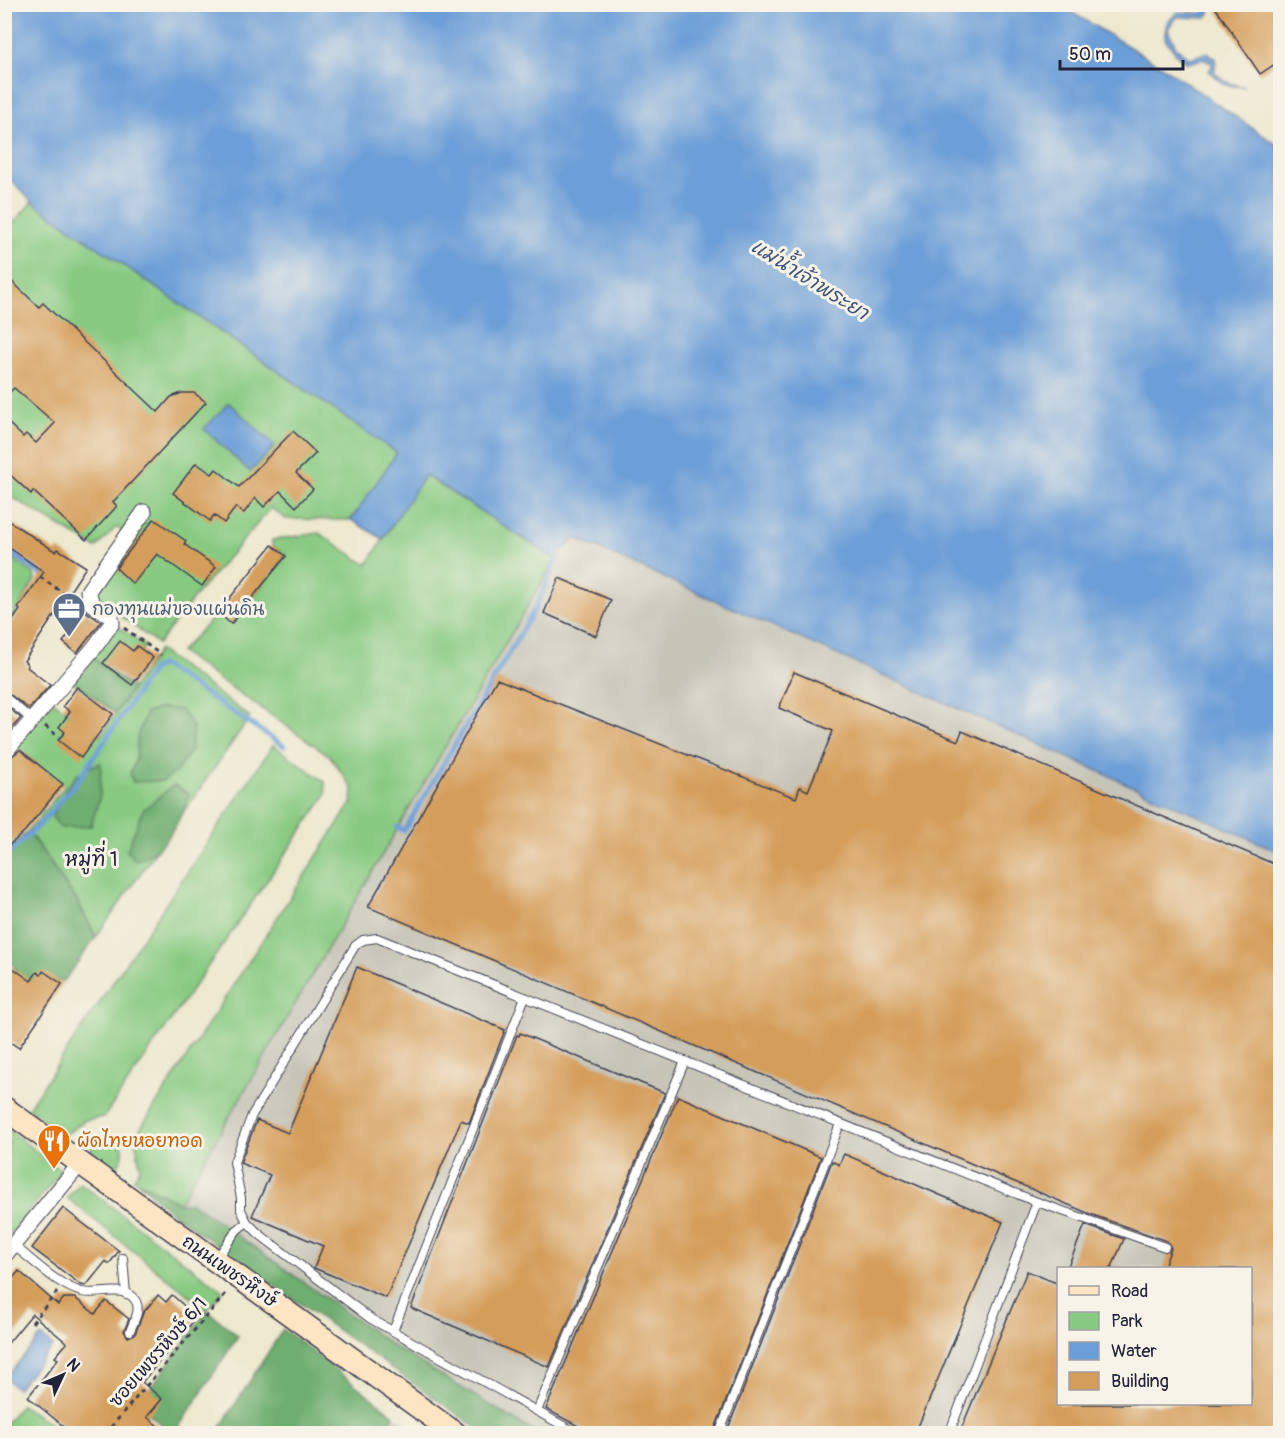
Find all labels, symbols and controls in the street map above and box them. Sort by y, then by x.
scale bar [1060,33,1183,71]
text: 50 m [1069,43,1111,66]
water label: แม่น้ำเจ้าพระยา [747,228,877,326]
office icon: กองทุนแม่ของแผ่นดิน [51,591,87,638]
place label: กองทุนแม่ของแผ่นดิน [92,597,264,623]
district label: หมู่ที่ 1 [65,840,117,875]
restaurant icon: ผัดไทยหอยทอด [36,1123,72,1170]
place label: ผัดไทยหอยทอด [77,1128,203,1153]
street label: ถนนเพชรหึงษ์ [178,1228,284,1313]
legend [1057,1267,1252,1405]
text: Road [1111,1280,1148,1303]
street label: ซอยเพชรหึงษ์ 6/1 [103,1292,212,1412]
text: Park [1111,1310,1143,1333]
text: Water [1111,1340,1157,1363]
north arrow [33,1345,93,1405]
text: N [62,1354,84,1376]
text: Building [1111,1370,1169,1393]

